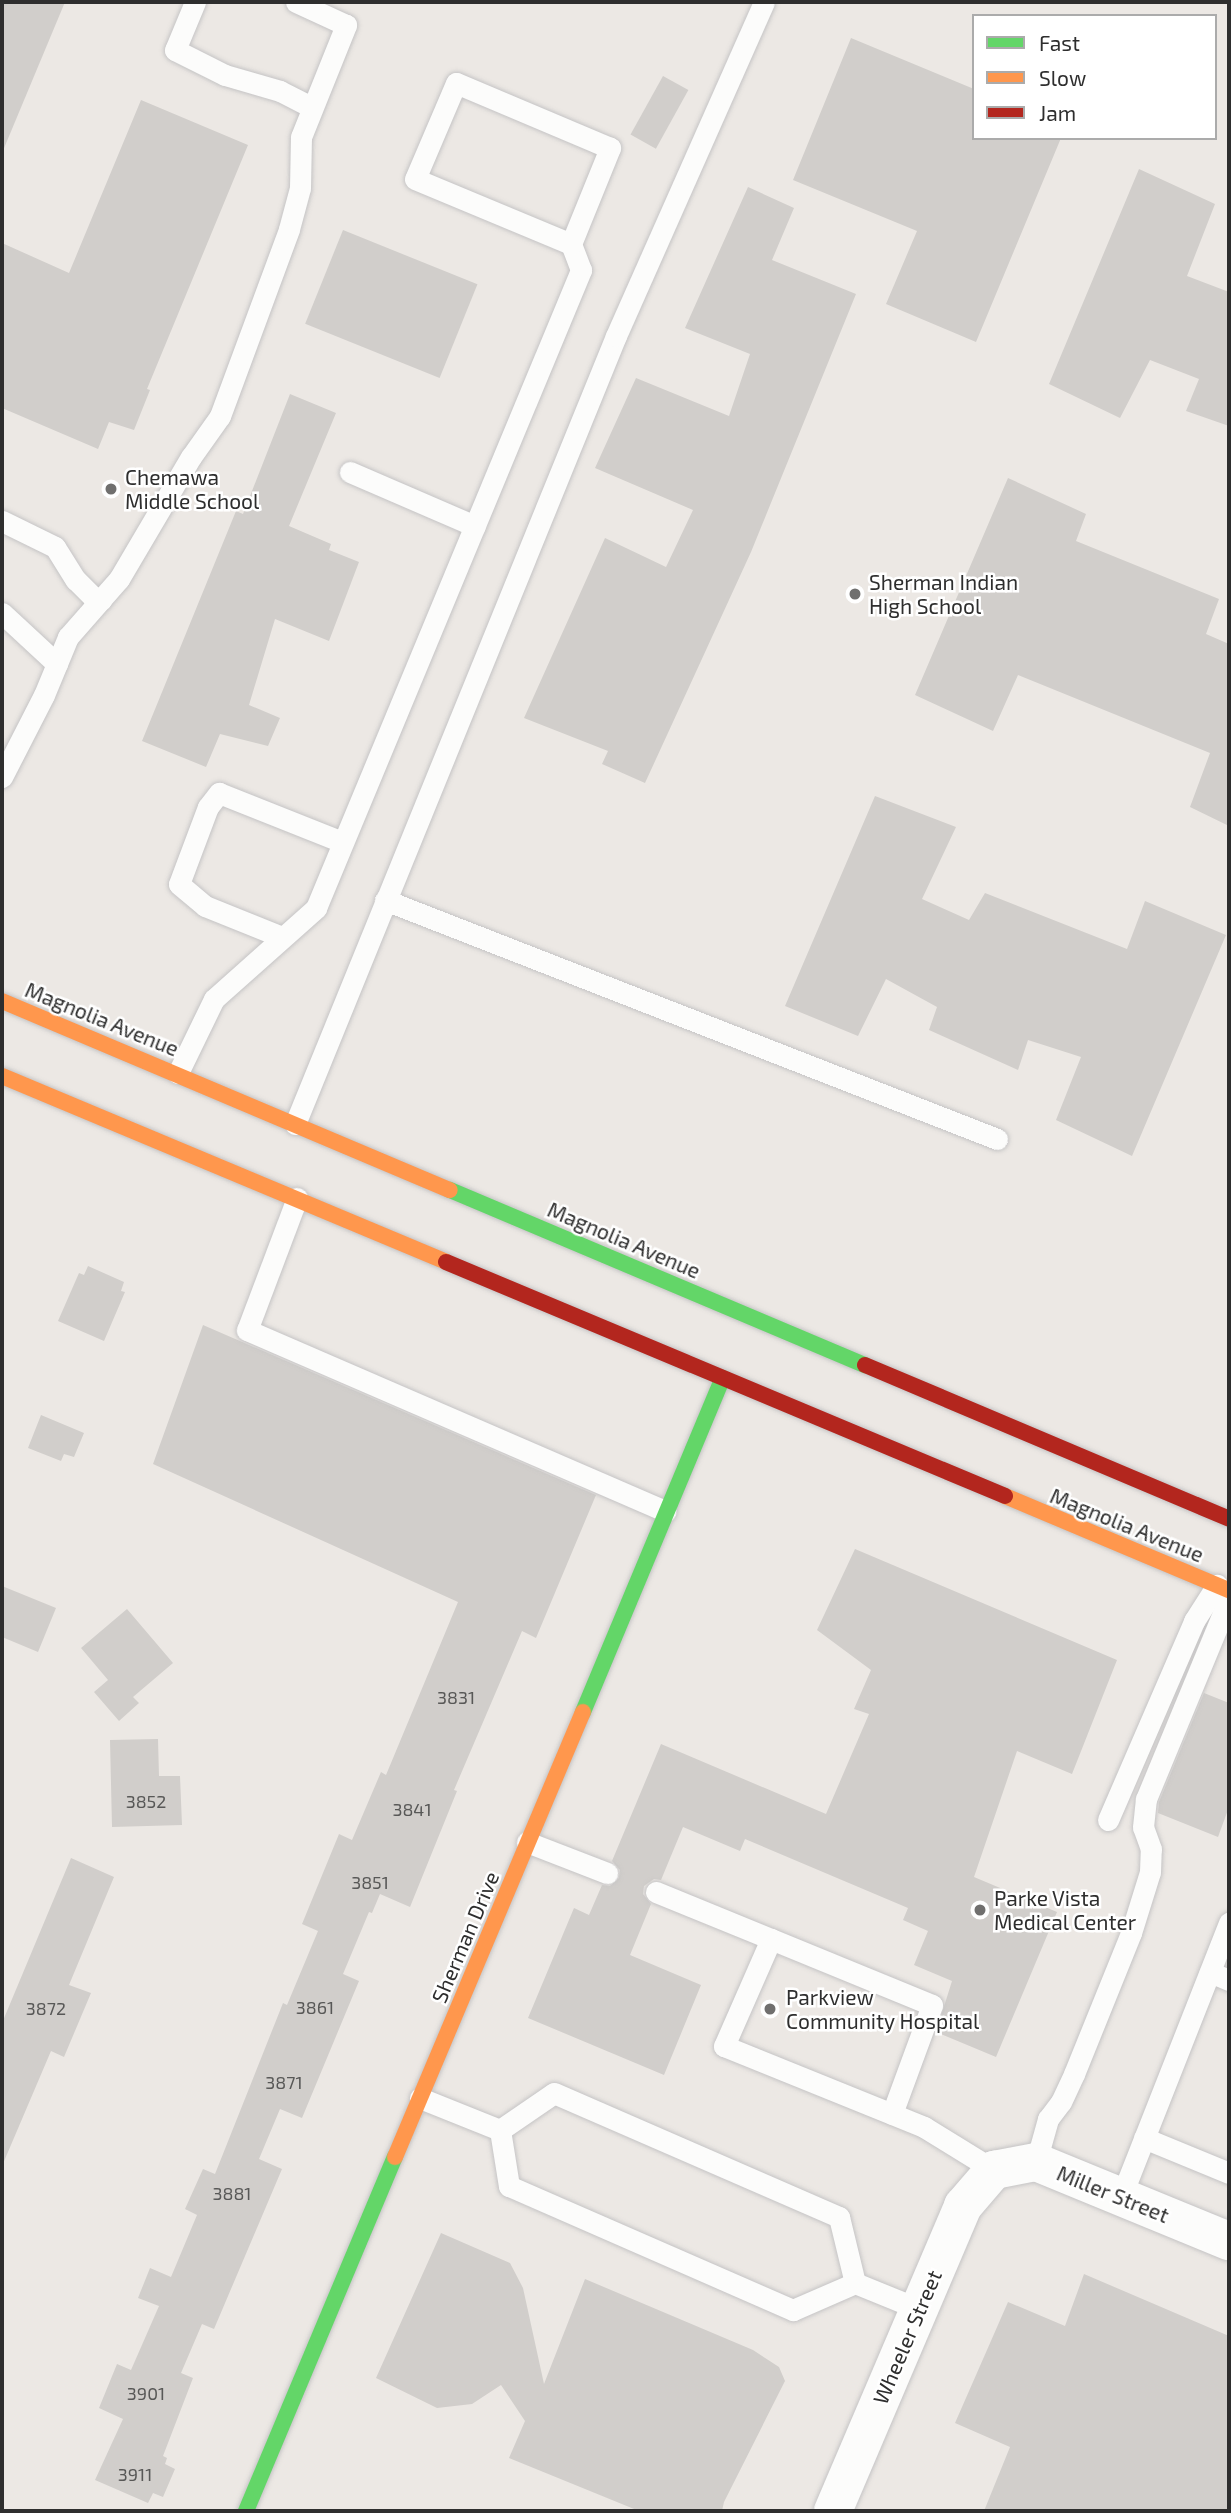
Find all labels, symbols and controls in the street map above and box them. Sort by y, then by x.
legend [972,14,1217,140]
text: Fast [1039,30,1080,55]
text: Slow [1039,65,1086,90]
text: Jam [1039,100,1076,125]
place label: Chemawa Middle School [125,464,259,514]
marker: Chemawa Middle School [103,481,119,497]
place label: Sherman Indian High School [869,569,1018,619]
marker: Sherman Indian High School [847,586,863,602]
street label: Magnolia Avenue [21,977,183,1061]
street label: Magnolia Avenue [544,1196,704,1284]
street label: Magnolia Avenue [1046,1483,1208,1567]
house number: 3831 [437,1686,475,1708]
house number: 3852 [126,1790,166,1812]
house number: 3841 [392,1798,432,1820]
street label: Sherman Drive [426,1867,504,2007]
house number: 3851 [351,1871,389,1893]
place label: Parke Vista Medical Center [994,1885,1137,1935]
marker: Parke Vista Medical Center [972,1902,988,1918]
place label: Parkview Community Hospital [786,1984,980,2034]
house number: 3861 [296,1996,334,2018]
house number: 3872 [26,1997,66,2019]
marker: Parkview Community Hospital [760,1999,780,2019]
house number: 3871 [265,2071,303,2093]
street label: Miller Street [1053,2160,1173,2228]
house number: 3881 [212,2182,252,2204]
street label: Wheeler Street [867,2266,947,2408]
house number: 3901 [127,2382,165,2404]
house number: 3911 [118,2463,152,2485]

